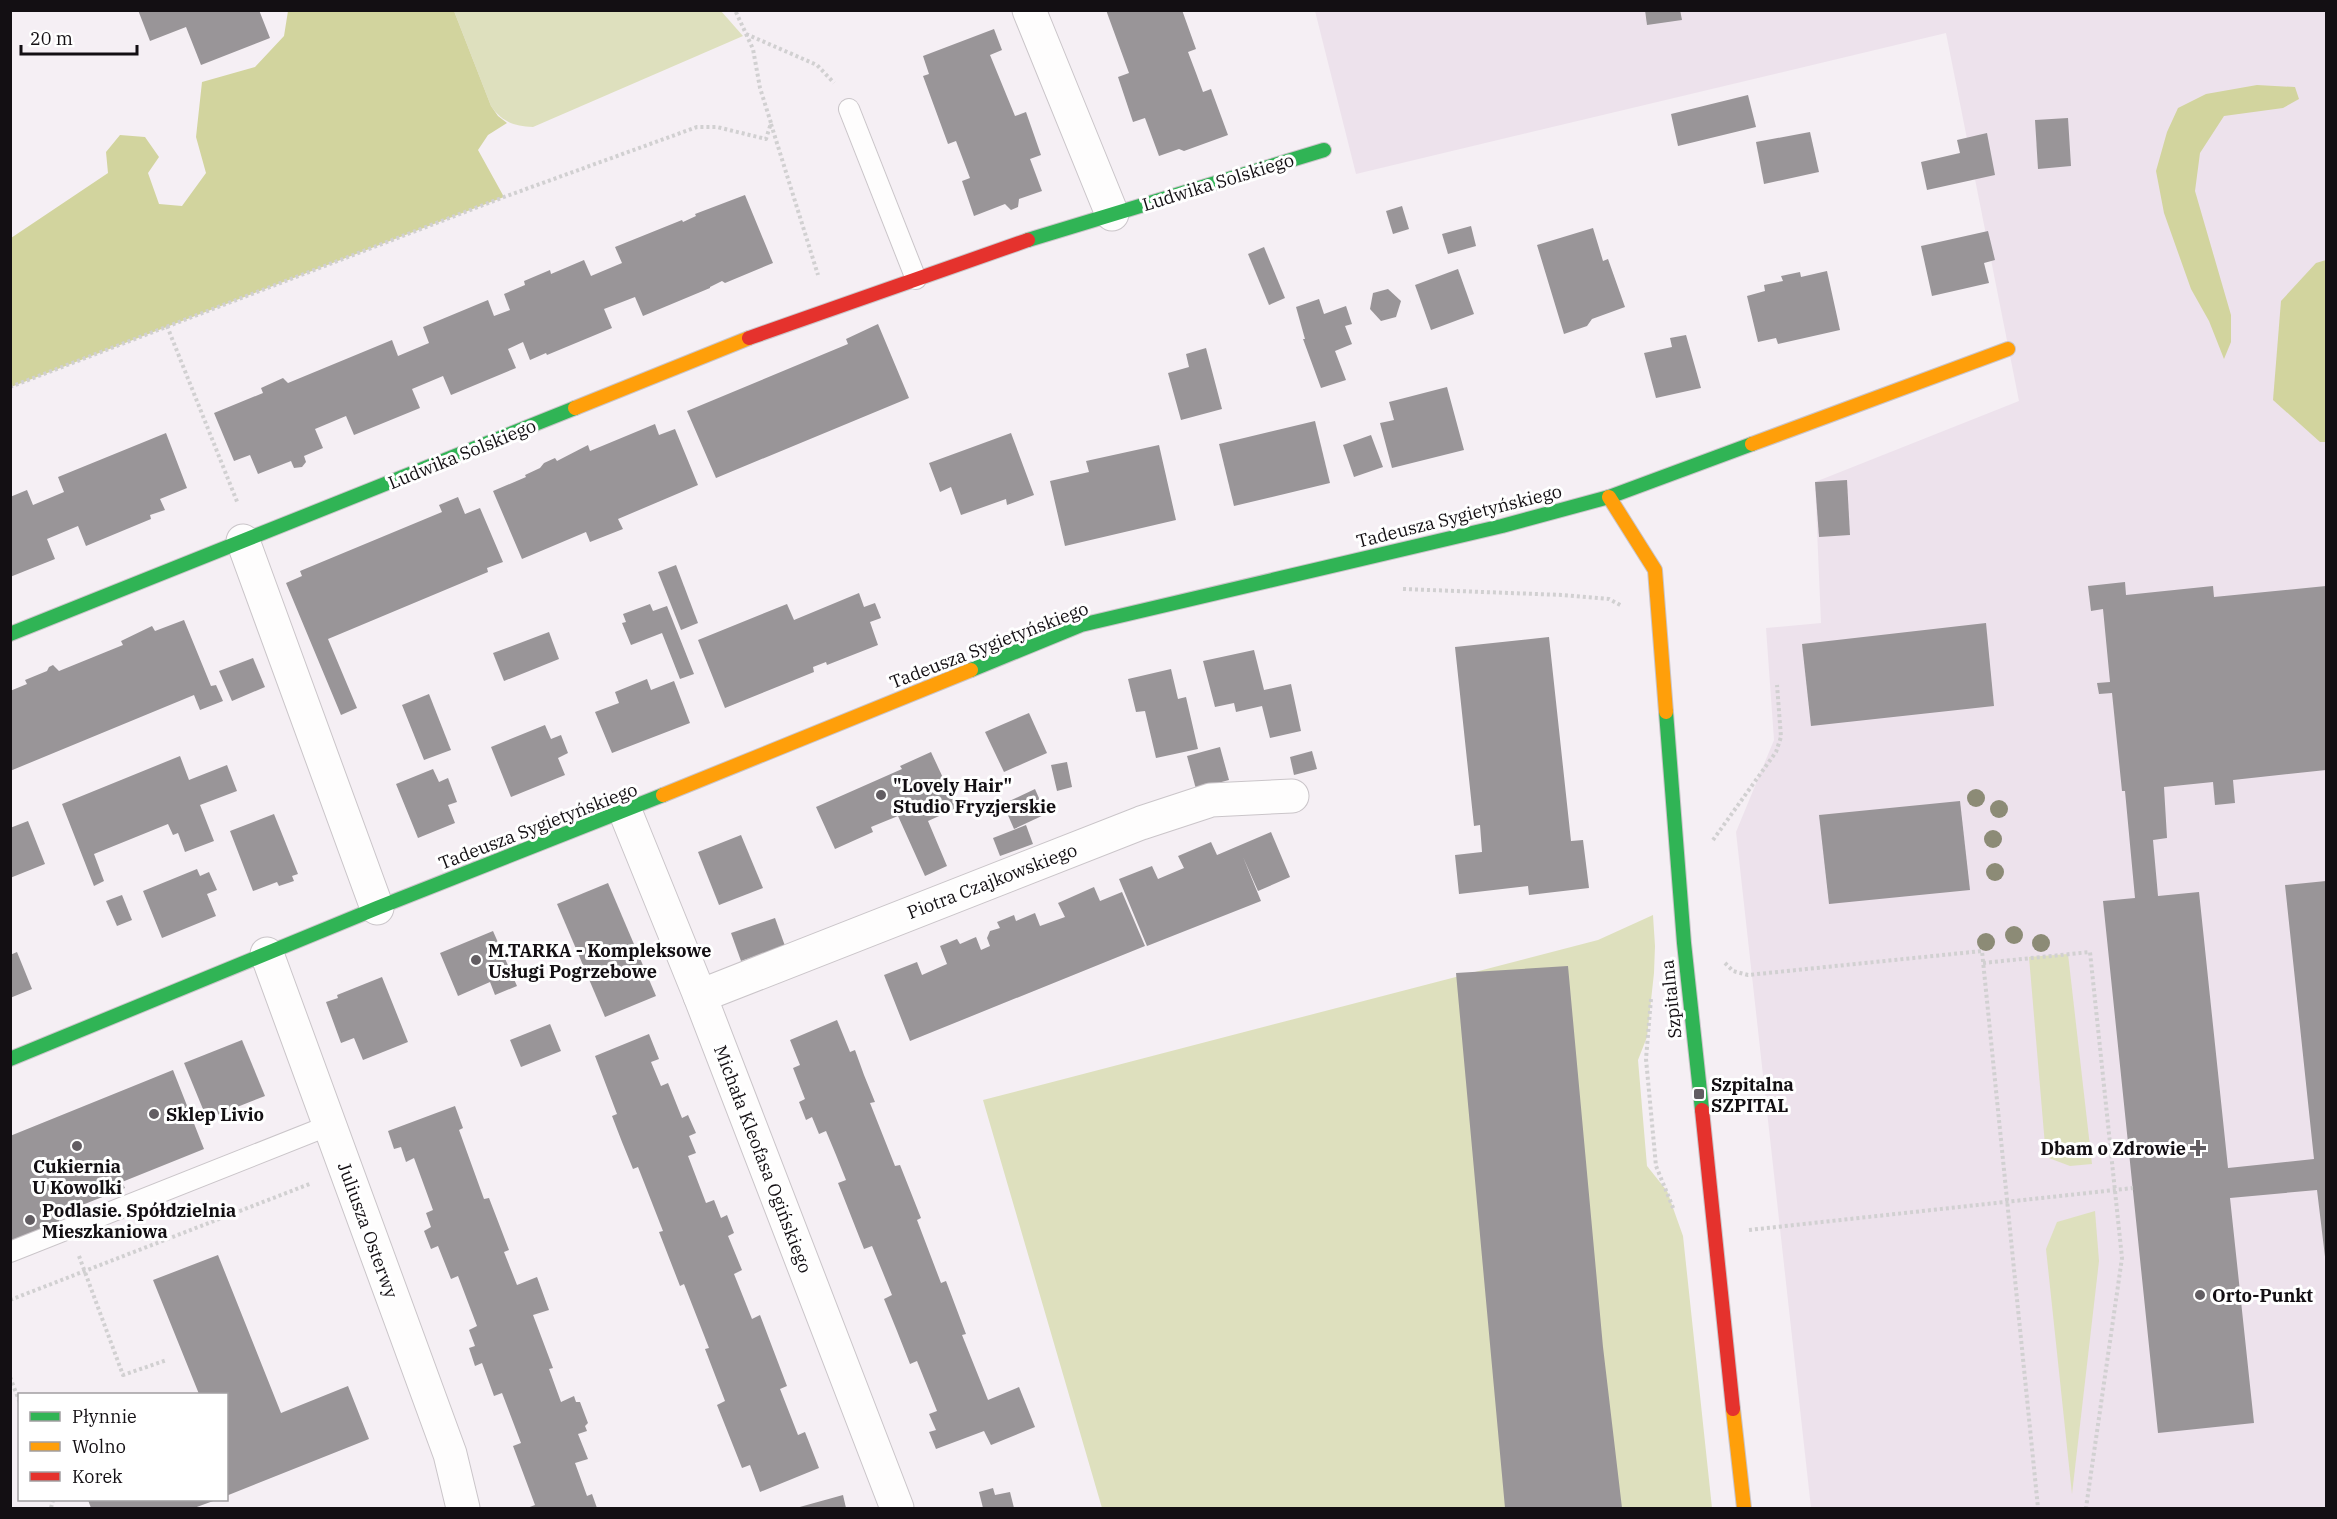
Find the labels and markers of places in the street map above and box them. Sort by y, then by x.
place label: "Lovely Hair" Studio Fryzjerskie [893,774,1056,818]
marker: "Lovely Hair" Studio Fryzjerskie [874,788,888,802]
place label: M.TARKA - Kompleksowe Usługi Pogrzebowe [488,939,711,983]
marker: M.TARKA - Kompleksowe Usługi Pogrzebowe [469,953,483,967]
place label: Szpitalna SZPITAL [1711,1073,1794,1117]
marker: Szpitalna SZPITAL [1692,1087,1706,1101]
place label: Sklep Livio [166,1103,264,1126]
marker: Sklep Livio [147,1107,161,1121]
place label: Dbam o Zdrowie [2041,1137,2186,1160]
marker: Cukiernia U Kowolki [70,1139,84,1153]
marker: Dbam o Zdrowie [2191,1141,2205,1155]
place label: Cukiernia U Kowolki [32,1155,122,1199]
place label: Podlasie. Spółdzielnia Mieszkaniowa [42,1199,236,1243]
marker: Podlasie. Spółdzielnia Mieszkaniowa [23,1213,37,1227]
place label: Orto-Punkt [2212,1284,2313,1307]
marker: Orto-Punkt [2193,1288,2207,1302]

